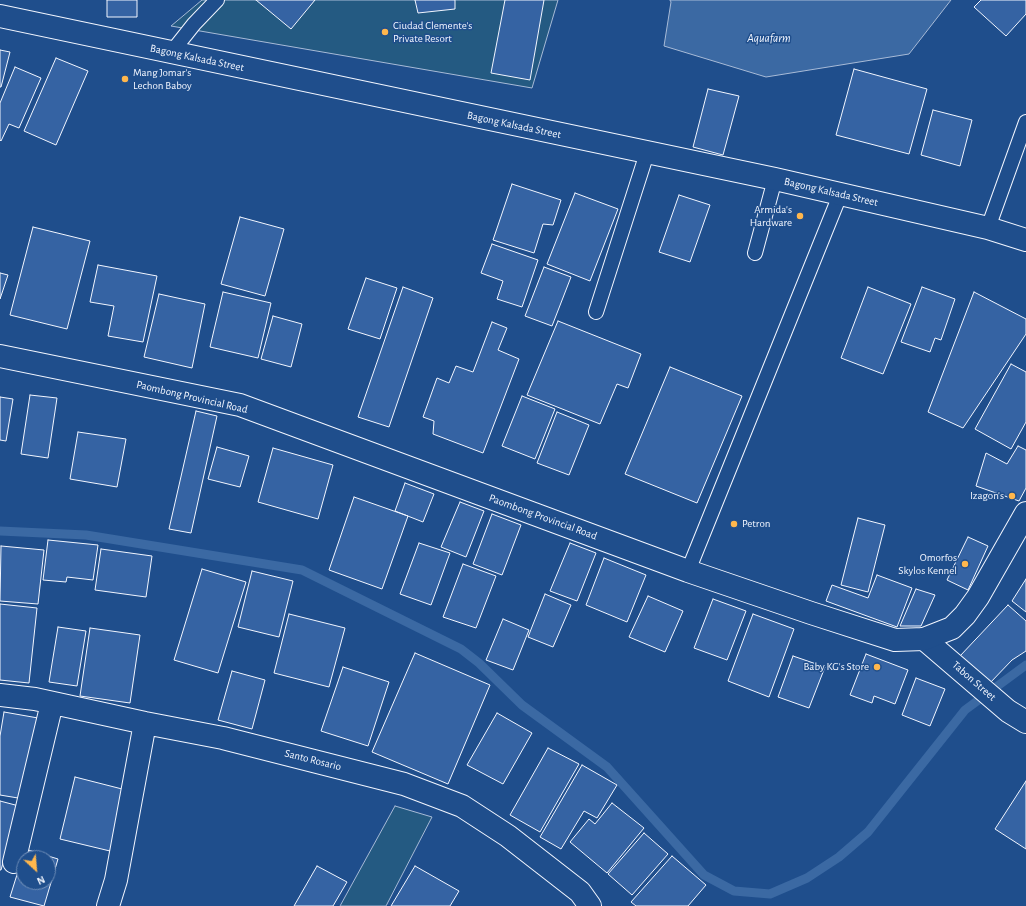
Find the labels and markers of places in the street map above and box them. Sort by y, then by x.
place label: Ciudad Clemente's Private Resort [393,19,472,45]
marker: Ciudad Clemente's Private Resort [380,27,390,37]
place label: Mang Jomar's Lechon Baboy [133,66,192,92]
marker: Mang Jomar's Lechon Baboy [120,74,130,84]
place label: Armida's Hardware [750,203,792,229]
marker: Armida's Hardware [795,211,805,221]
place label: Izagon's [970,489,1004,503]
marker: Izagon's [1007,491,1017,501]
place label: Petron [742,517,770,531]
marker: Petron [729,519,739,529]
place label: Omorfos Skylos Kennel [898,551,957,577]
marker: Omorfos Skylos Kennel [960,559,970,569]
place label: Baby KG's Store [803,660,869,674]
marker: Baby KG's Store [872,662,882,672]

